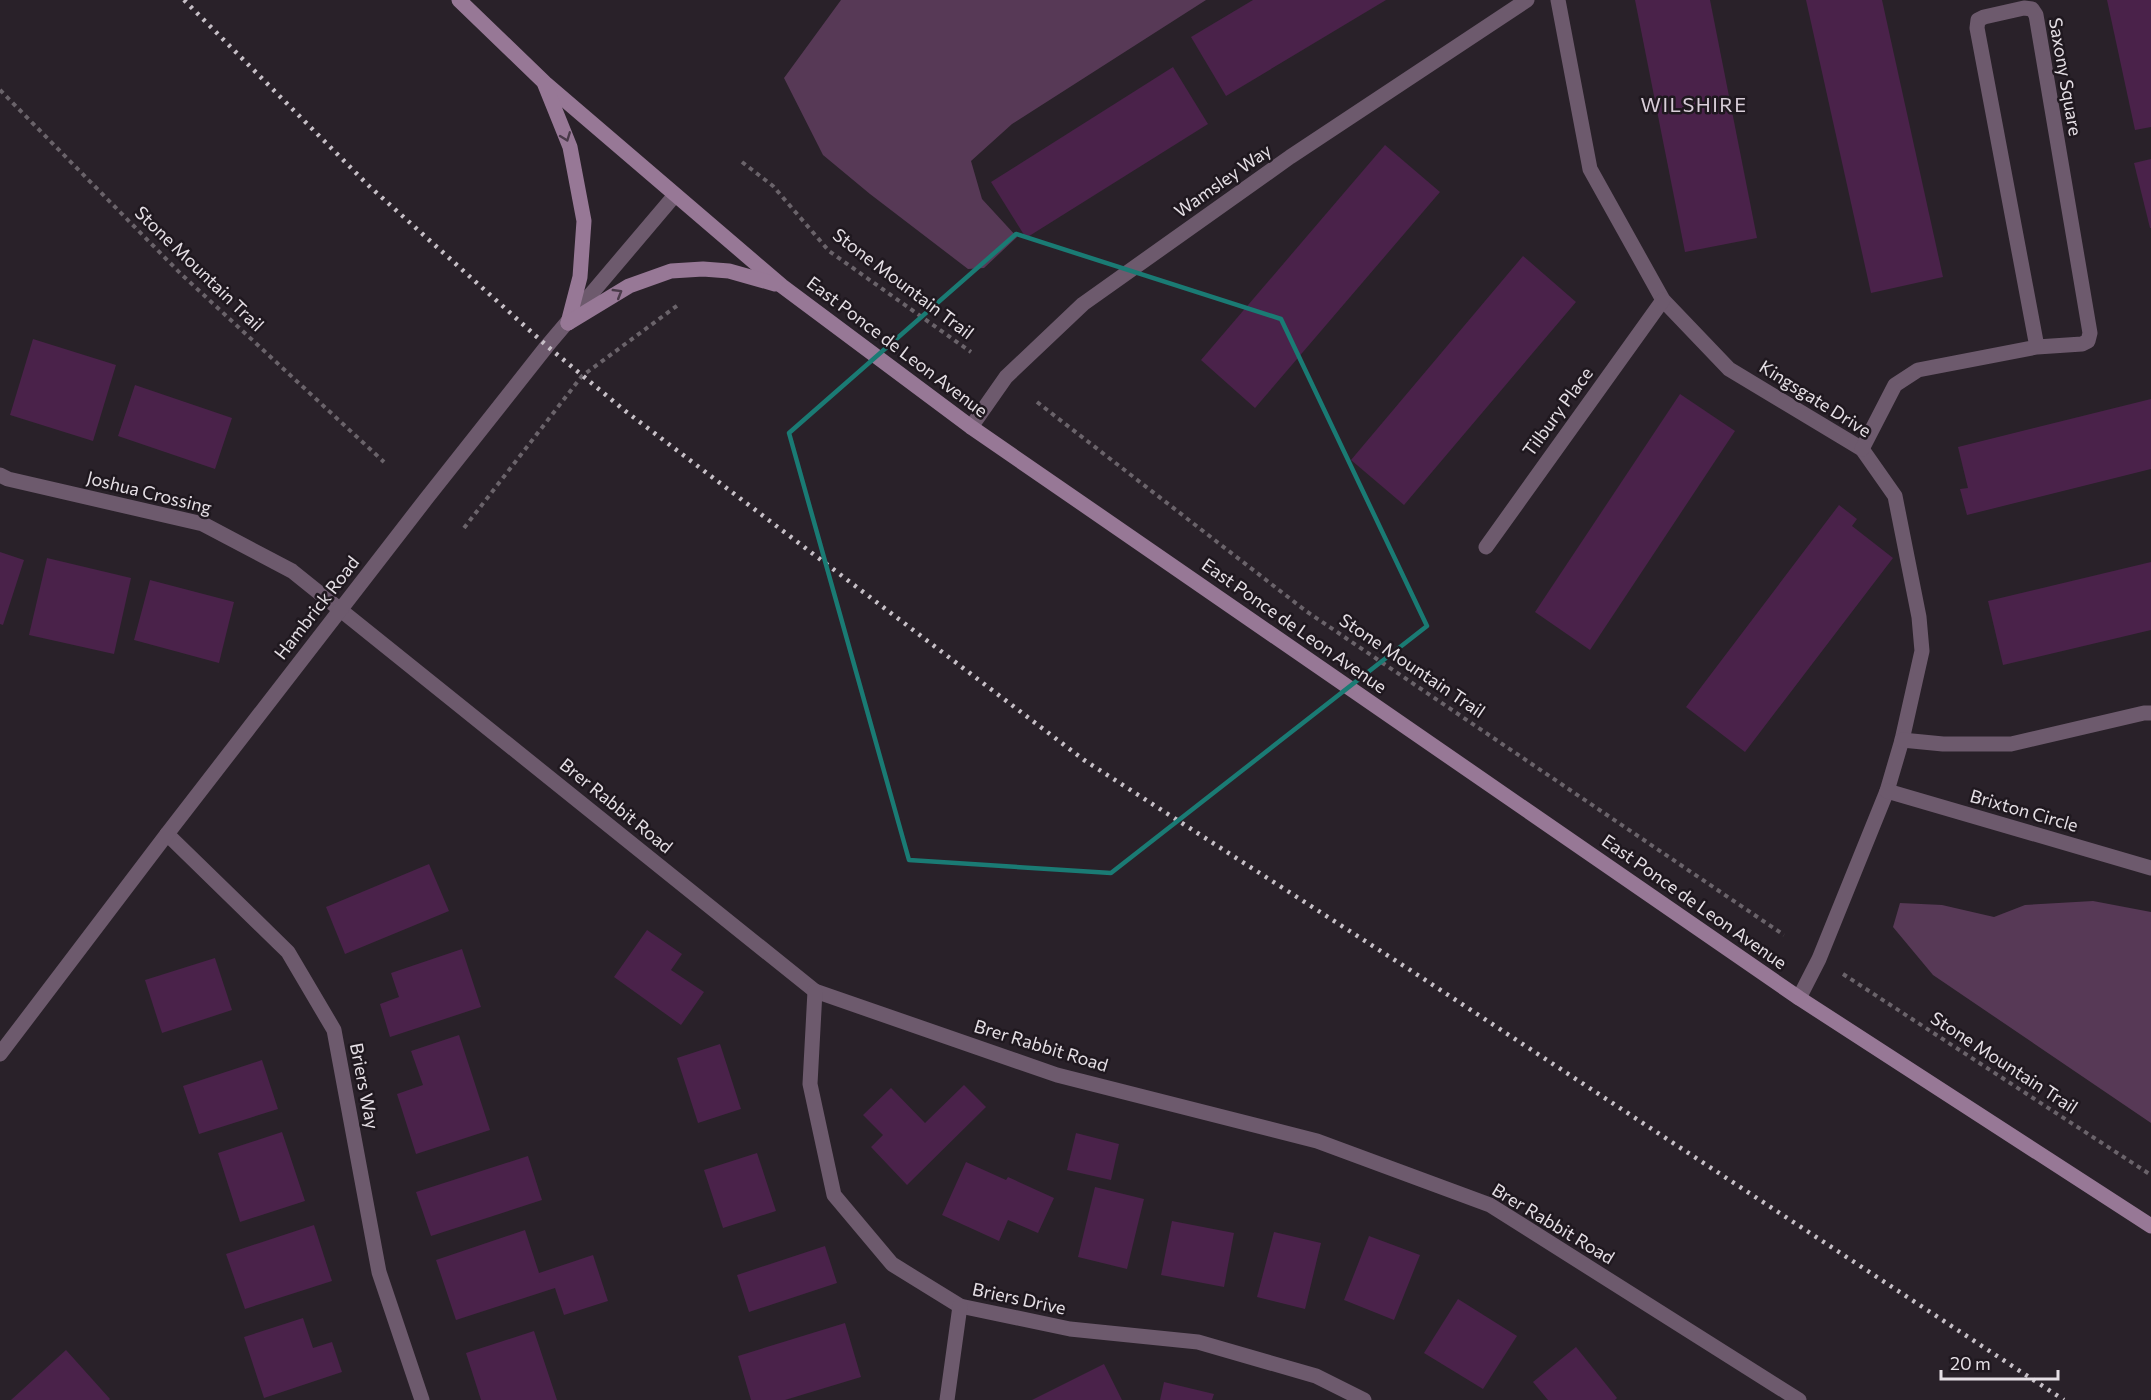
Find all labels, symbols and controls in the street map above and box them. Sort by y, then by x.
street label: Saxony Square [2045,16,2087,138]
district label: WILSHIRE [1640,92,1748,116]
one-way arrow [559,131,571,142]
street label: Wamsley Way [1170,139,1275,222]
street label: Stone Mountain Trail [131,201,269,336]
street label: Stone Mountain Trail [829,223,978,343]
street label: East Ponce de Leon Avenue [803,271,992,421]
one-way arrow [612,289,622,300]
street label: Kingsgate Drive [1756,355,1876,441]
street label: Tilbury Place [1517,362,1597,460]
street label: Joshua Crossing [84,466,214,518]
street label: Hambrick Road [269,551,363,663]
street label: East Ponce de Leon Avenue [1198,553,1391,697]
street label: Stone Mountain Trail [1336,608,1490,722]
street label: Brer Rabbit Road [556,753,678,857]
street label: Brixton Circle [1968,784,2081,836]
street label: East Ponce de Leon Avenue [1598,829,1791,973]
street label: Stone Mountain Trail [1927,1006,2082,1118]
street label: Brer Rabbit Road [972,1014,1111,1076]
street label: Briers Way [346,1041,384,1131]
street label: Brer Rabbit Road [1488,1178,1619,1268]
street label: Briers Drive [970,1277,1068,1319]
scale bar [1941,1343,2058,1381]
text: 20 m [1950,1352,1991,1374]

